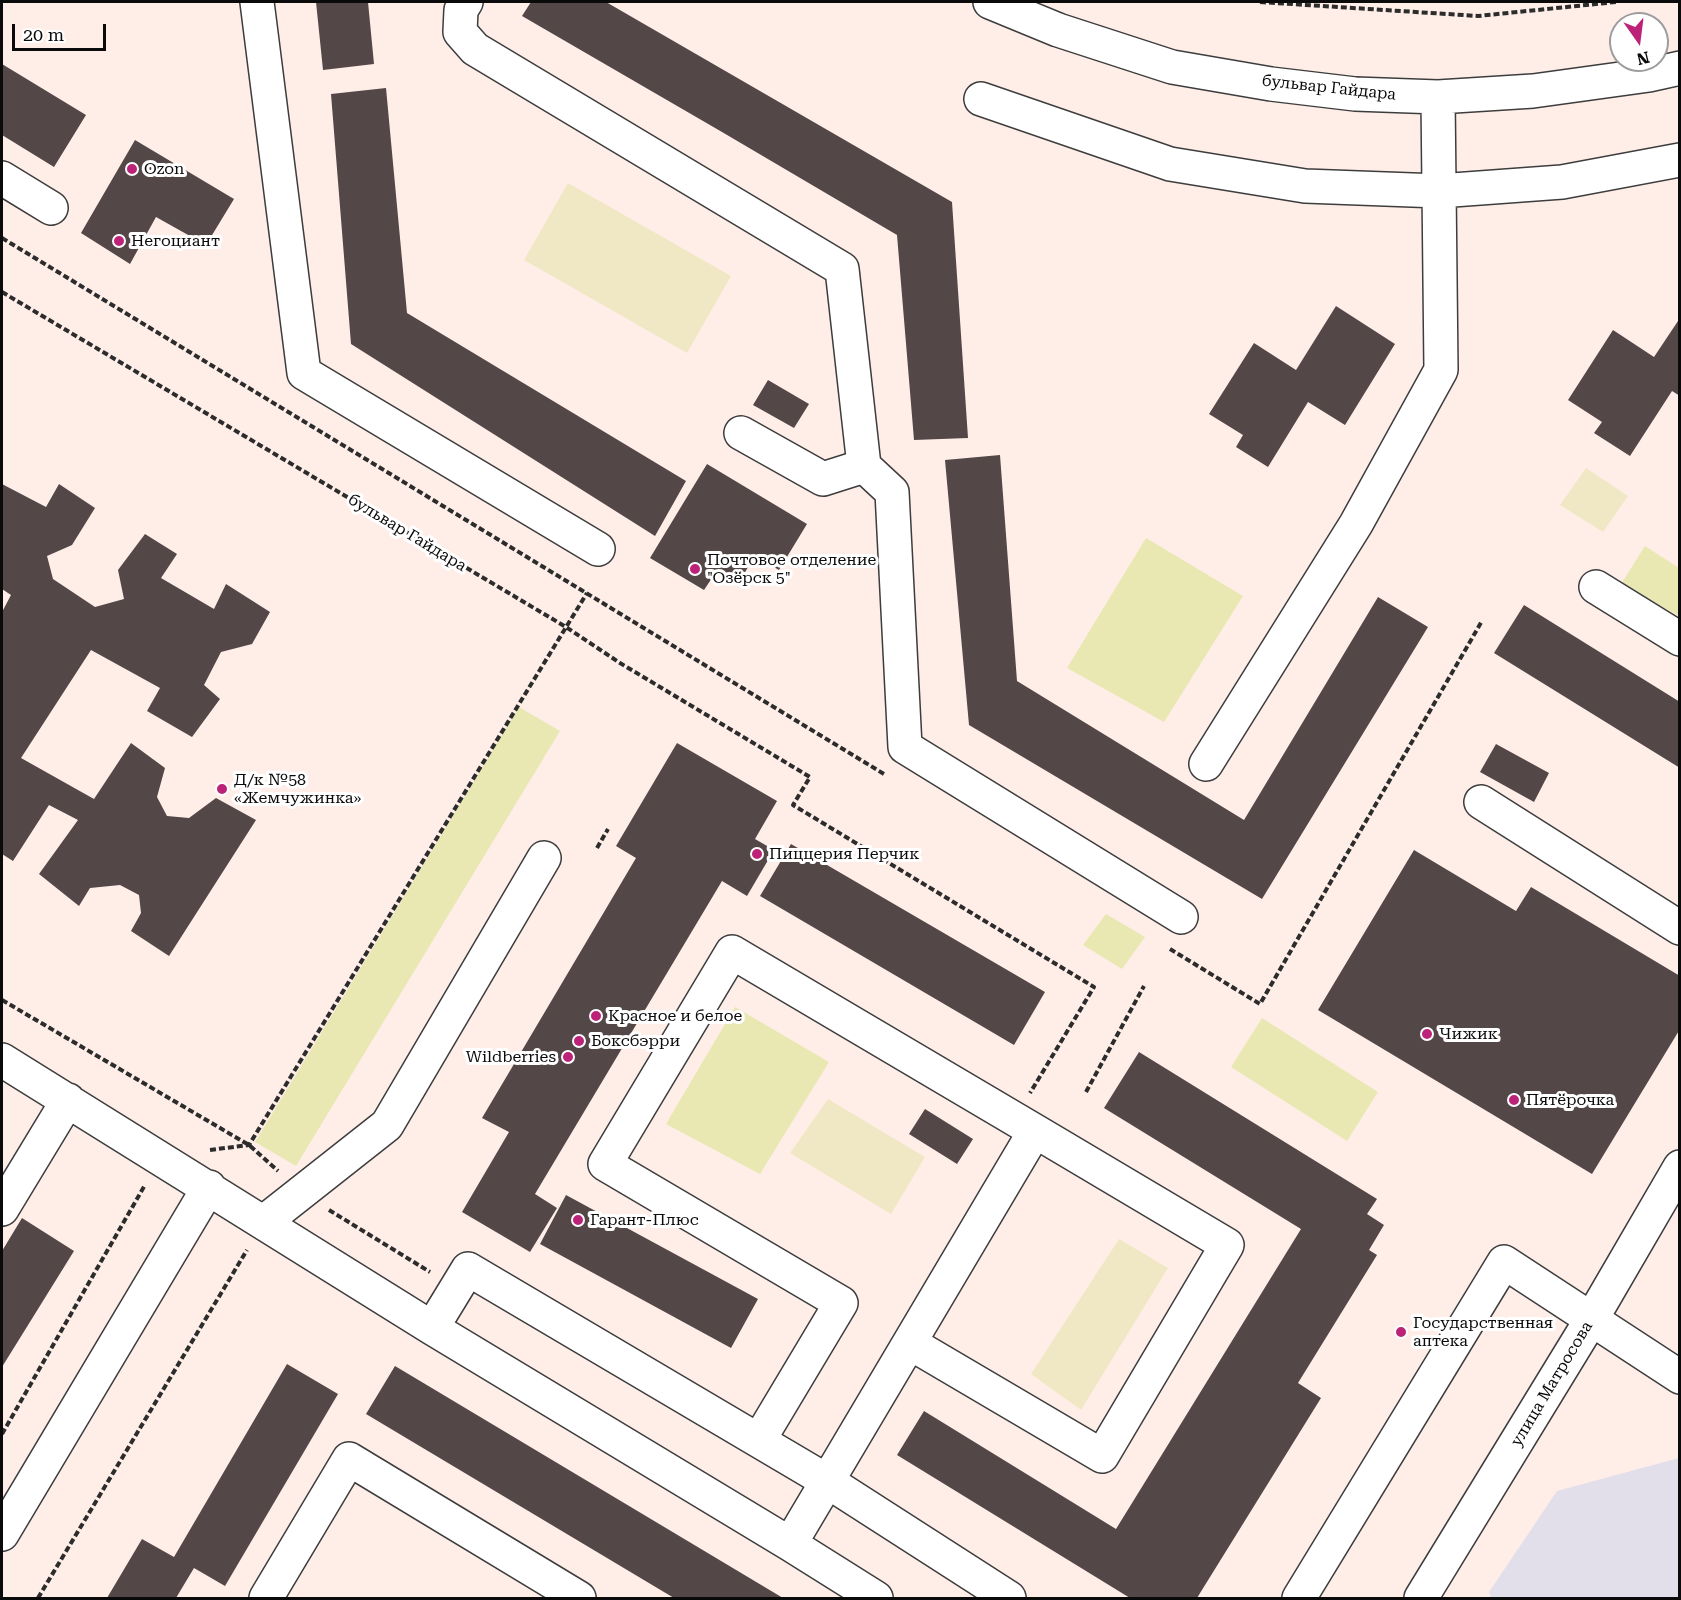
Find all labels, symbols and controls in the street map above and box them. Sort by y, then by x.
scale bar [15,12,110,50]
north arrow [1609,12,1669,72]
text: 20 m [23,24,64,45]
text: N [1635,47,1651,69]
street label: бульвар Гайдара [1261,71,1397,105]
place label: Ozon [144,159,184,179]
marker: Ozon [125,162,139,176]
place label: Негоциант [131,231,220,251]
marker: Негоциант [112,234,126,248]
street label: бульвар Гайдара [344,490,470,576]
place label: Почтовое отделение "Озёрск 5" [707,550,876,588]
marker: Почтовое отделение "Озёрск 5" [688,562,702,576]
place label: Д/к №58 «Жемчужинка» [234,770,361,808]
marker: Д/к №58 «Жемчужинка» [215,782,229,796]
place label: Пиццерия Перчик [769,844,919,864]
marker: Пиццерия Перчик [750,847,764,861]
place label: Красное и белое [608,1006,742,1026]
marker: Красное и белое [589,1009,603,1023]
place label: Чижик [1439,1024,1498,1044]
marker: Чижик [1420,1027,1434,1041]
place label: Боксбэрри [591,1031,680,1051]
marker: Боксбэрри [572,1034,586,1048]
place label: Wildberries [466,1047,556,1067]
marker: Wildberries [561,1050,575,1064]
place label: Пятёрочка [1526,1090,1614,1110]
marker: Пятёрочка [1507,1093,1521,1107]
place label: Гарант-Плюс [590,1210,699,1230]
marker: Гарант-Плюс [571,1213,585,1227]
place label: Государственная аптека [1413,1313,1553,1351]
street label: улица Матросова [1507,1318,1597,1450]
marker: Государственная аптека [1394,1325,1408,1339]

